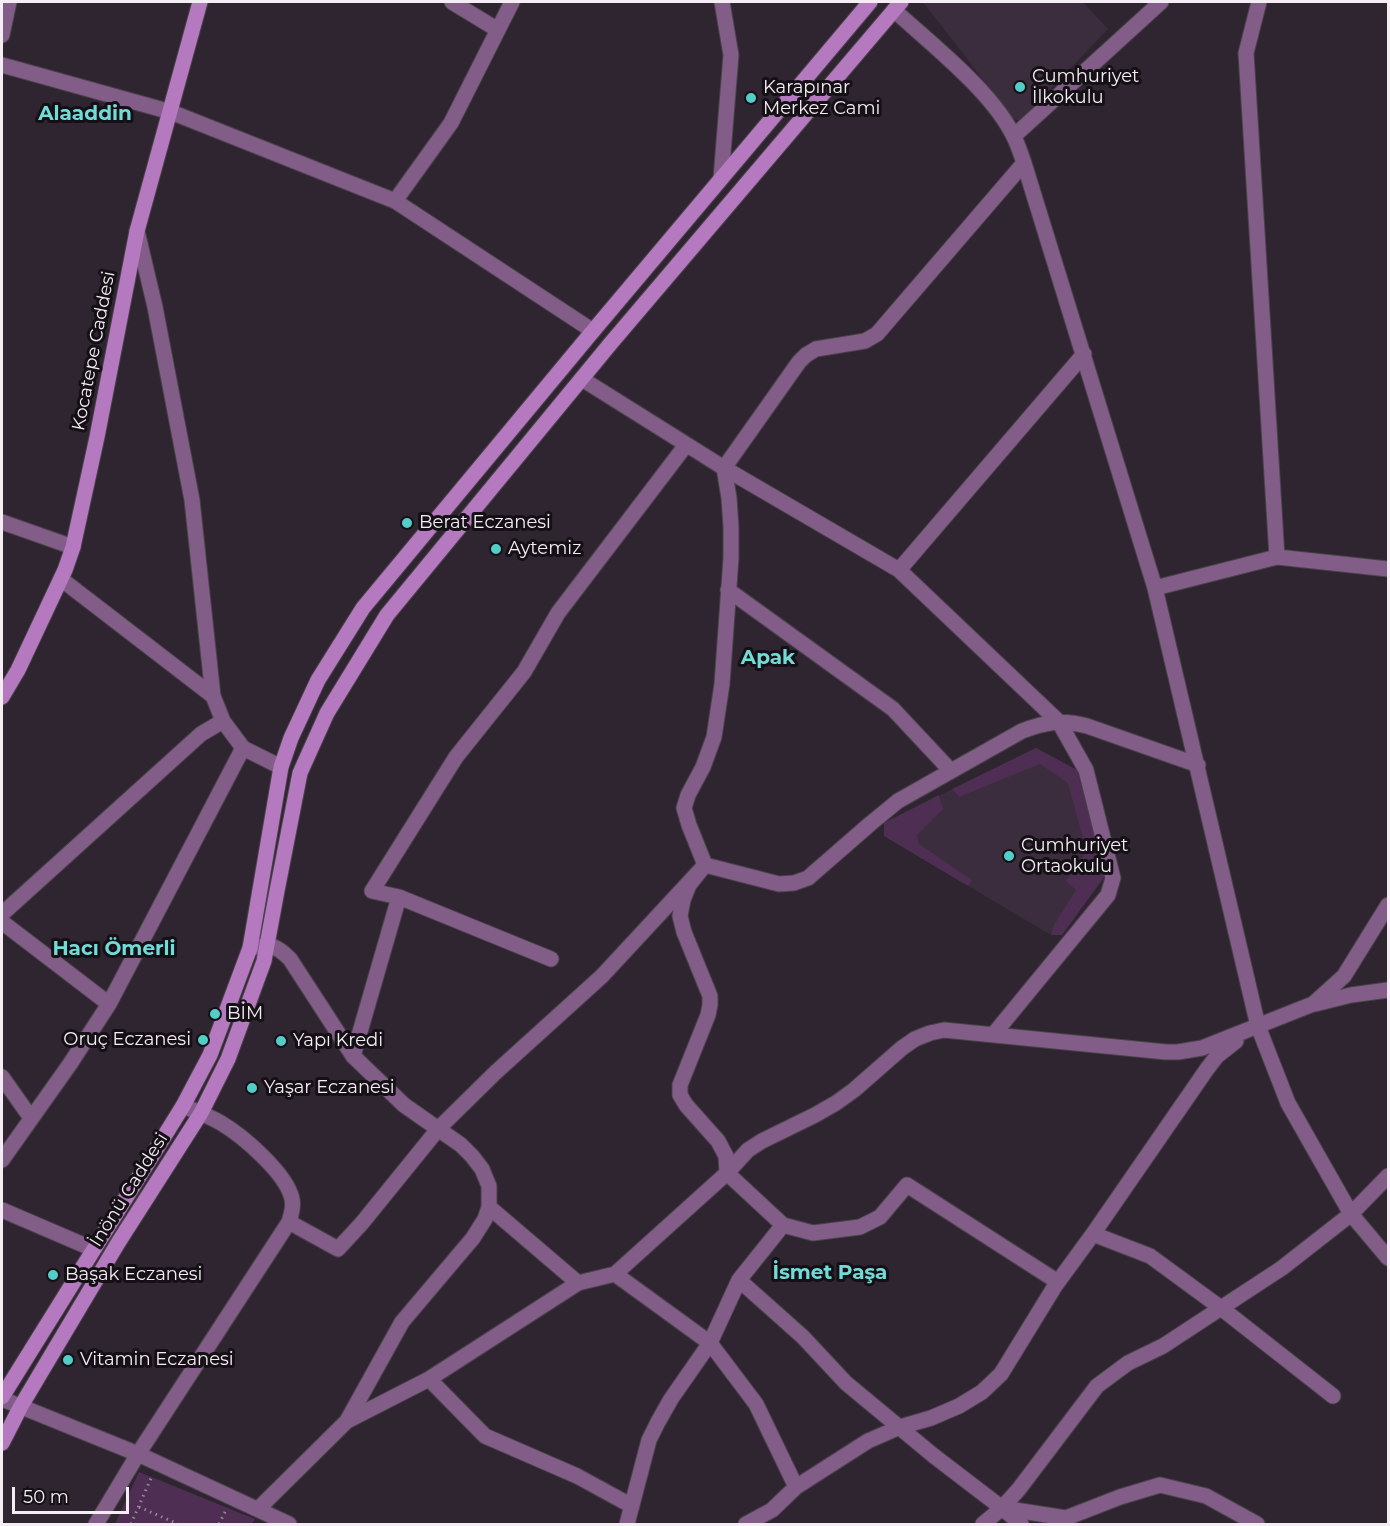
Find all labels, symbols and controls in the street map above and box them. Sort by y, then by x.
place label: Cumhuriyet İlkokulu [1032,66,1139,109]
place label: Karapınar Merkez Cami [763,77,880,119]
marker: Cumhuriyet İlkokulu [1013,80,1027,94]
marker: Karapınar Merkez Cami [744,91,758,105]
district label: Alaaddin [38,102,132,126]
street label: Kocatepe Caddesi [68,269,120,433]
place label: Berat Eczanesi [419,512,551,534]
marker: Berat Eczanesi [400,516,414,530]
place label: Aytemiz [508,538,581,560]
marker: Aytemiz [489,542,503,556]
district label: Apak [741,646,795,670]
place label: Cumhuriyet Ortaokulu [1021,835,1128,878]
marker: Cumhuriyet Ortaokulu [1002,849,1016,863]
district label: Hacı Ömerli [52,937,176,961]
place label: BİM [227,1003,263,1025]
marker: BİM [208,1007,222,1021]
place label: Oruç Eczanesi [63,1029,191,1051]
place label: Yapı Kredi [293,1030,383,1052]
marker: Oruç Eczanesi [196,1033,210,1047]
marker: Yapı Kredi [274,1034,288,1048]
place label: Yaşar Eczanesi [264,1077,395,1099]
marker: Yaşar Eczanesi [245,1081,259,1095]
street label: İnönü Caddesi [85,1129,173,1251]
district label: İsmet Paşa [773,1261,887,1285]
place label: Başak Eczanesi [65,1264,202,1286]
marker: Başak Eczanesi [46,1268,60,1282]
place label: Vitamin Eczanesi [80,1349,234,1371]
marker: Vitamin Eczanesi [61,1353,75,1367]
scale bar [15,1475,132,1513]
text: 50 m [23,1486,69,1508]

